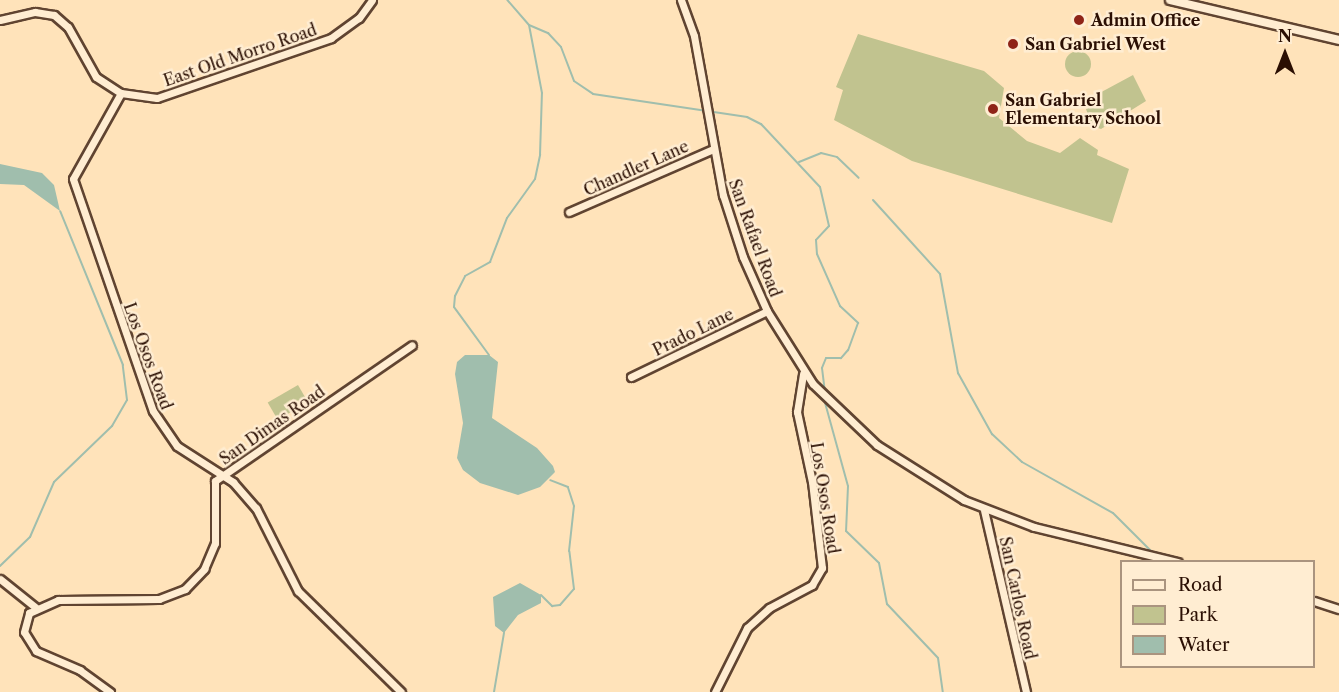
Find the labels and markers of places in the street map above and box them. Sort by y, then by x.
place label: Admin Office [1091,10,1200,30]
marker: Admin Office [1072,13,1086,27]
place label: San Gabriel West [1025,34,1166,54]
marker: San Gabriel West [1006,37,1020,51]
place label: San Gabriel Elementary School [1005,90,1162,128]
marker: San Gabriel Elementary School [986,102,1000,116]

